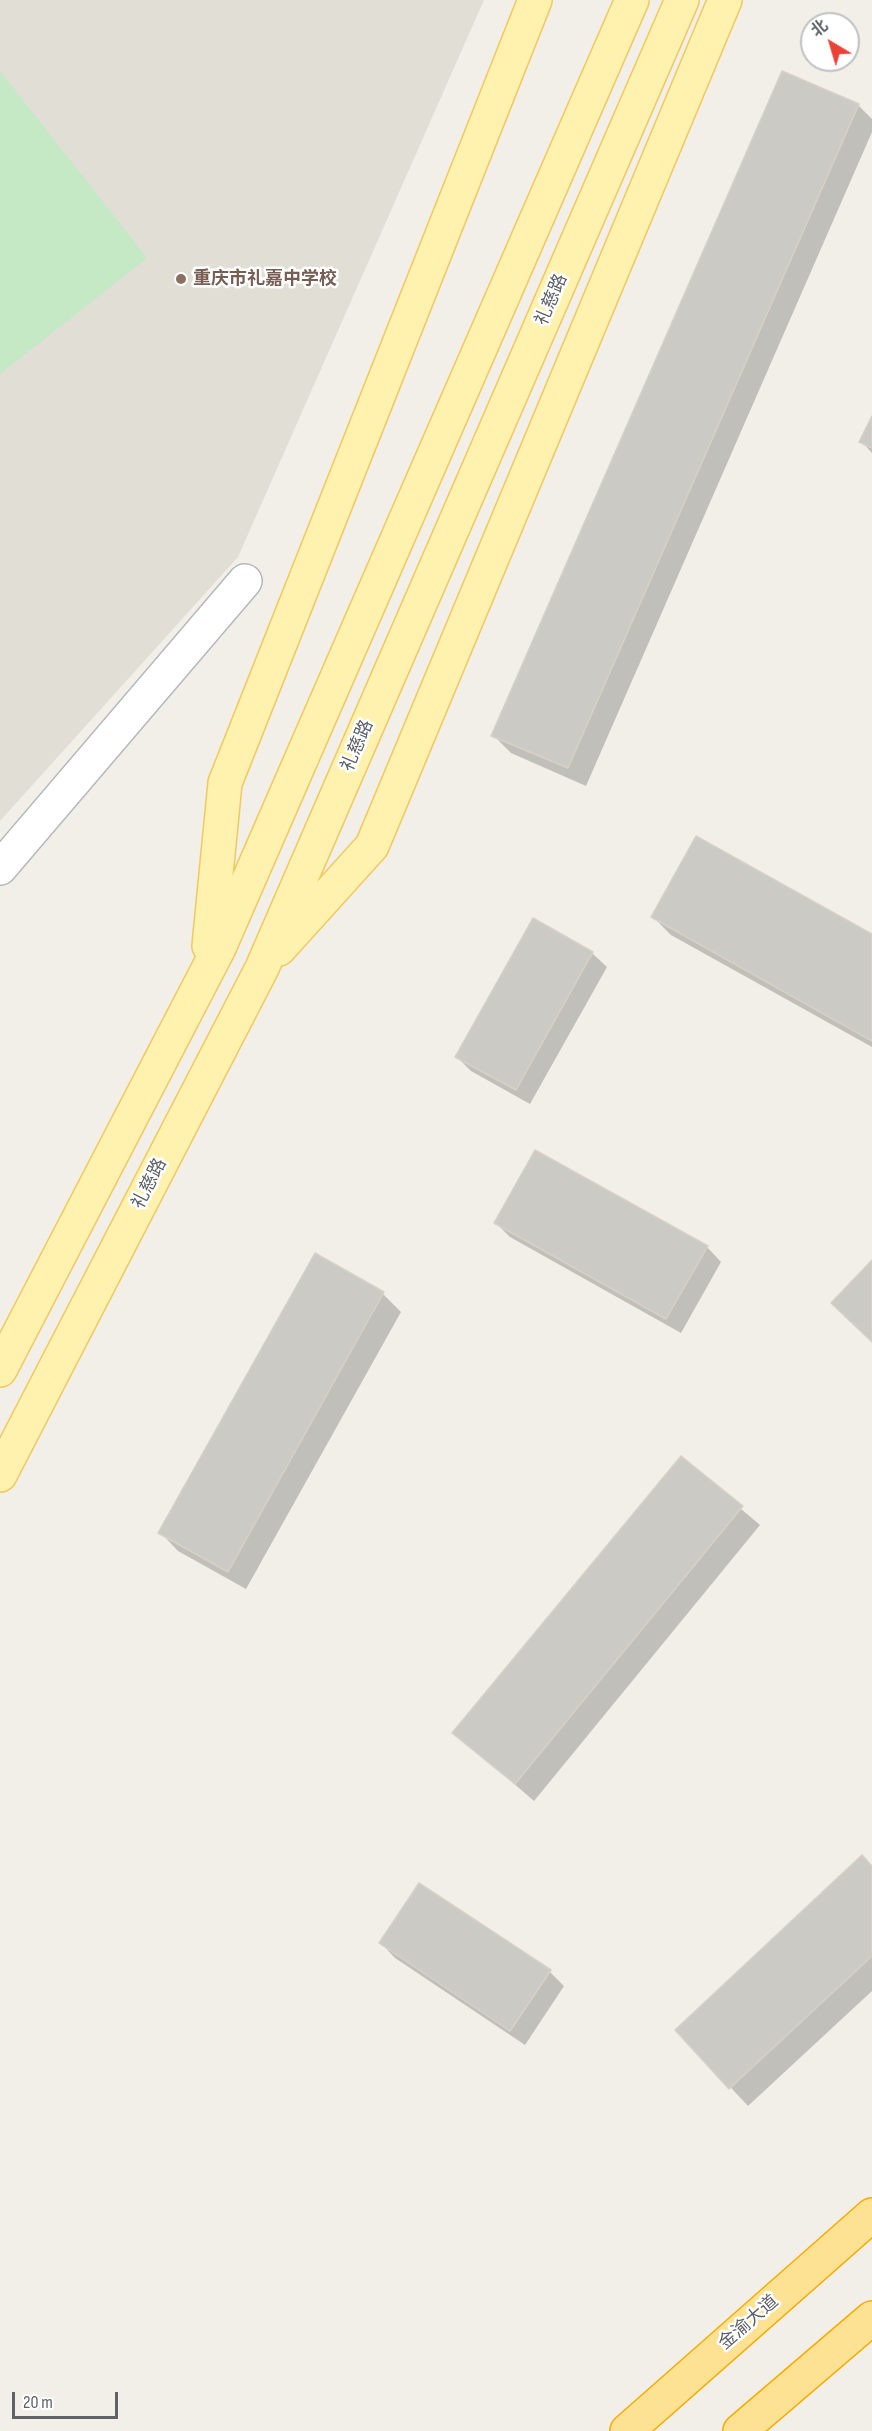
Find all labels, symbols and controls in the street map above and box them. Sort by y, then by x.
north arrow [800,12,860,72]
text: 北 [808,17,832,41]
place label: 重庆市礼嘉中学校 [193,268,337,290]
street label: 礼慈路 [532,271,572,329]
marker: 重庆市礼嘉中学校 [174,272,188,286]
street label: 礼慈路 [338,717,378,775]
street label: 礼慈路 [128,1155,172,1213]
street label: 金渝大道 [715,2291,783,2355]
scale bar [15,2380,122,2418]
text: 20 m [23,2392,53,2413]

